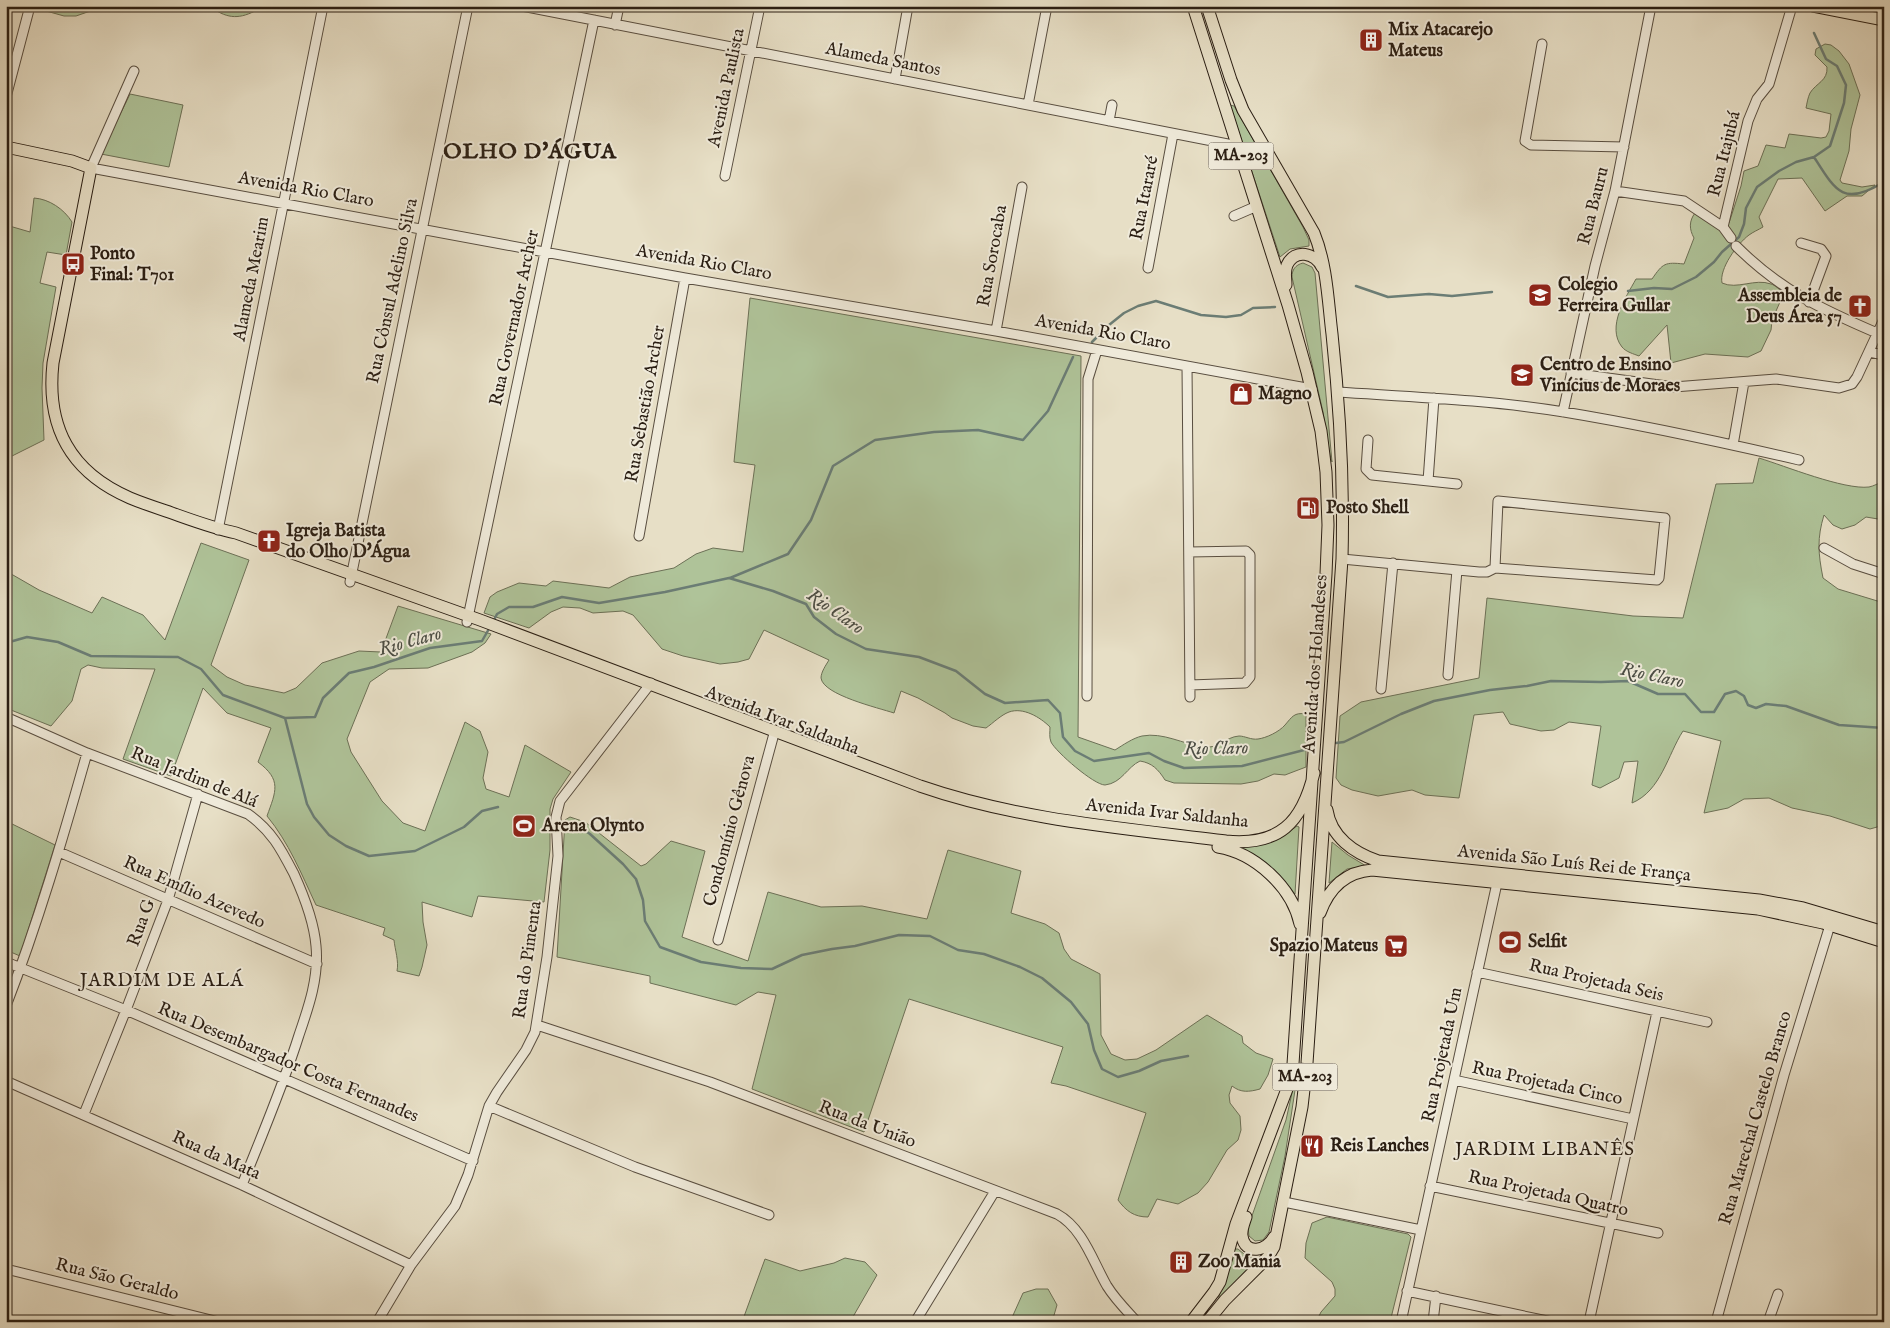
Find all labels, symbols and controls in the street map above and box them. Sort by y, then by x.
place label: Mix Atacarejo Mateus [1388,19,1493,63]
street label: Avenida Paulista [703,26,751,151]
building icon: Mix Atacarejo Mateus [1358,27,1384,53]
street label: Alameda Santos [822,37,943,82]
street label: Rua Itajubá [1703,109,1747,199]
district label: OLHO D'ÁGUA [443,138,617,166]
road number: MA-203 [1208,142,1274,170]
street label: Rua Itararé [1126,154,1164,242]
street label: Rua Bauru [1573,165,1615,247]
street label: Avenida Rio Claro [235,167,376,213]
street label: Rua Cônsul Adelino Silva [362,196,424,386]
street label: Rua Sorocaba [973,203,1013,309]
street label: Alameda Mearim [228,215,275,344]
street label: Rua Governador Archer [485,228,545,408]
street label: Avenida Rio Claro [633,240,774,286]
place label: Ponto Final: T701 [90,243,174,287]
bus stop icon: Ponto Final: T701 [60,251,86,277]
place label: Colegio Ferreira Gullar [1558,274,1670,318]
school or university icon: Colegio Ferreira Gullar [1527,282,1553,308]
place label: Assembleia de Deus Área 57 [1737,285,1843,329]
church icon: Assembleia de Deus Área 57 [1847,293,1873,319]
street label: Avenida Rio Claro [1032,310,1173,356]
street label: Rua Sebastião Archer [621,323,671,484]
place label: Centro de Ensino Vinícius de Moraes [1539,354,1681,398]
school or university icon: Centro de Ensino Vinícius de Moraes [1509,362,1535,388]
shop icon: Magno [1228,381,1254,407]
place label: Magno [1258,383,1312,406]
fuel station icon: Posto Shell [1295,495,1321,521]
place label: Posto Shell [1326,497,1410,520]
place label: Igreja Batista do Olho D'Água [286,520,411,564]
church icon: Igreja Batista do Olho D'Água [256,528,282,554]
street label: Avenida dos Holandeses [1298,574,1334,755]
water label: Rio Claro [802,584,868,640]
water label: Rio Claro [376,622,444,662]
water label: Rio Claro [1618,658,1686,694]
street label: Avenida Ivar Saldanha [701,681,863,761]
water label: Rio Claro [1184,736,1249,762]
street label: Rua Jardim de Alá [127,742,261,814]
street label: Condomínio Gênova [699,753,761,909]
street label: Avenida Ivar Saldanha [1084,794,1250,834]
sports icon: Arena Olynto [511,813,537,839]
place label: Arena Olynto [541,815,644,838]
street label: Avenida São Luís Rei de França [1455,840,1692,888]
street label: Rua Emílio Azevedo [119,851,269,935]
street label: Rua G [123,895,161,950]
street label: Rua do Pimenta [508,899,548,1020]
sports icon: Selfit [1497,929,1523,955]
place label: Selfit [1528,931,1568,954]
supermarket icon: Spazio Mateus [1383,933,1409,959]
place label: Spazio Mateus [1270,935,1379,958]
street label: Rua Projetada Seis [1526,954,1666,1008]
district label: JARDIM DE ALÁ [78,968,244,993]
street label: Rua Projetada Um [1417,985,1469,1125]
street label: Rua Desembargador Costa Fernandes [154,997,422,1129]
street label: Rua Marechal Castelo Branco [1714,1008,1798,1228]
street label: Rua Projetada Cinco [1469,1057,1625,1111]
road number: MA-203 [1272,1064,1338,1090]
street label: Rua da União [815,1096,919,1154]
street label: Rua da Mata [168,1126,264,1186]
restaurant icon: Reis Lanches [1299,1133,1325,1159]
place label: Reis Lanches [1330,1135,1430,1158]
district label: JARDIM LIBANÊS [1453,1137,1635,1162]
street label: Rua Projetada Quatro [1466,1166,1631,1222]
building icon: Zoo Mania [1168,1249,1194,1275]
place label: Zoo Mania [1198,1251,1282,1274]
street label: Rua São Geraldo [53,1254,181,1307]

